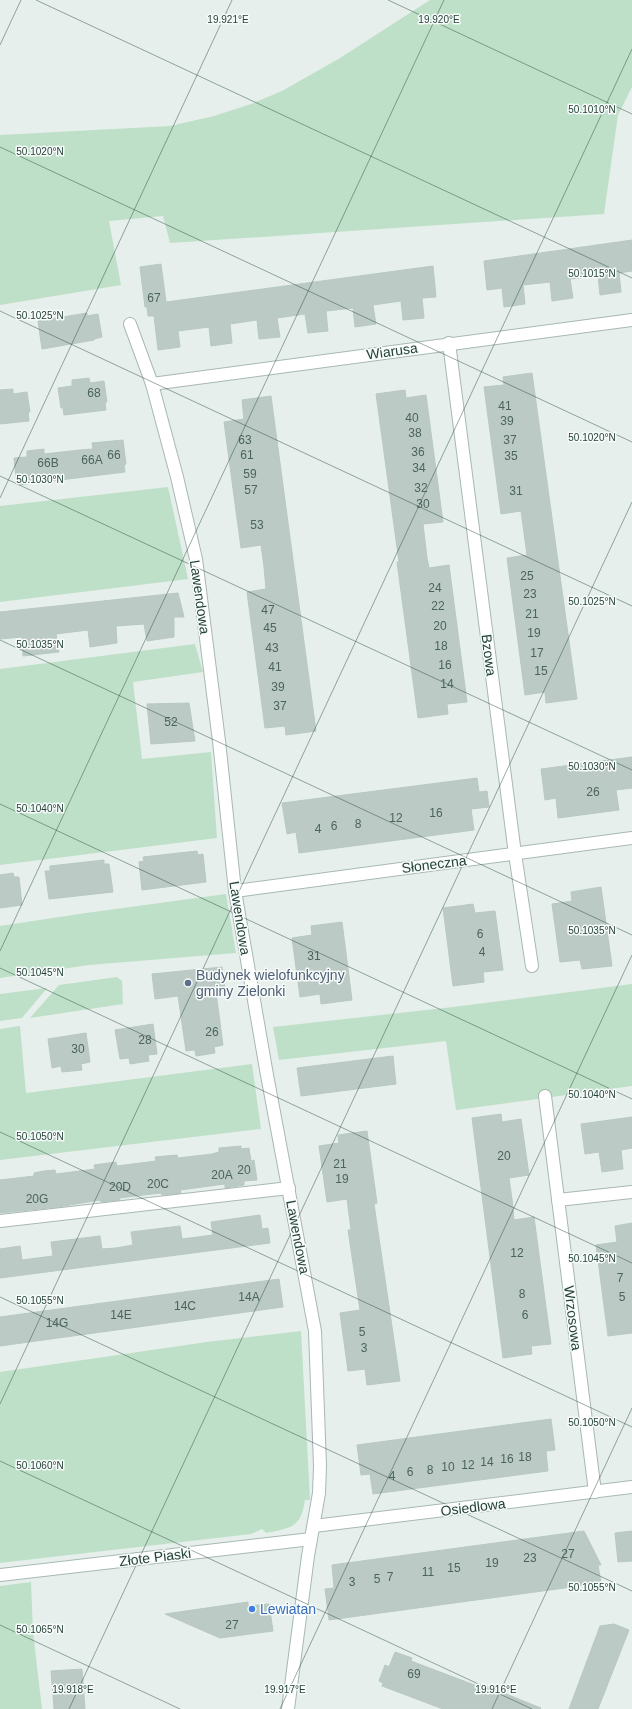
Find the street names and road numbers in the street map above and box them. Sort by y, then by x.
street label: Wiarusa [365,339,419,362]
street label: Lawendowa [187,559,213,635]
street label: Bzowa [478,633,500,677]
street label: Słoneczna [401,852,468,876]
street label: Lawendowa [226,880,254,956]
street label: Lawendowa [283,1199,313,1275]
street label: Wrzosowa [561,1285,585,1351]
street label: Osiedlowa [440,1495,507,1519]
street label: Złote Piaski [118,1545,192,1569]

